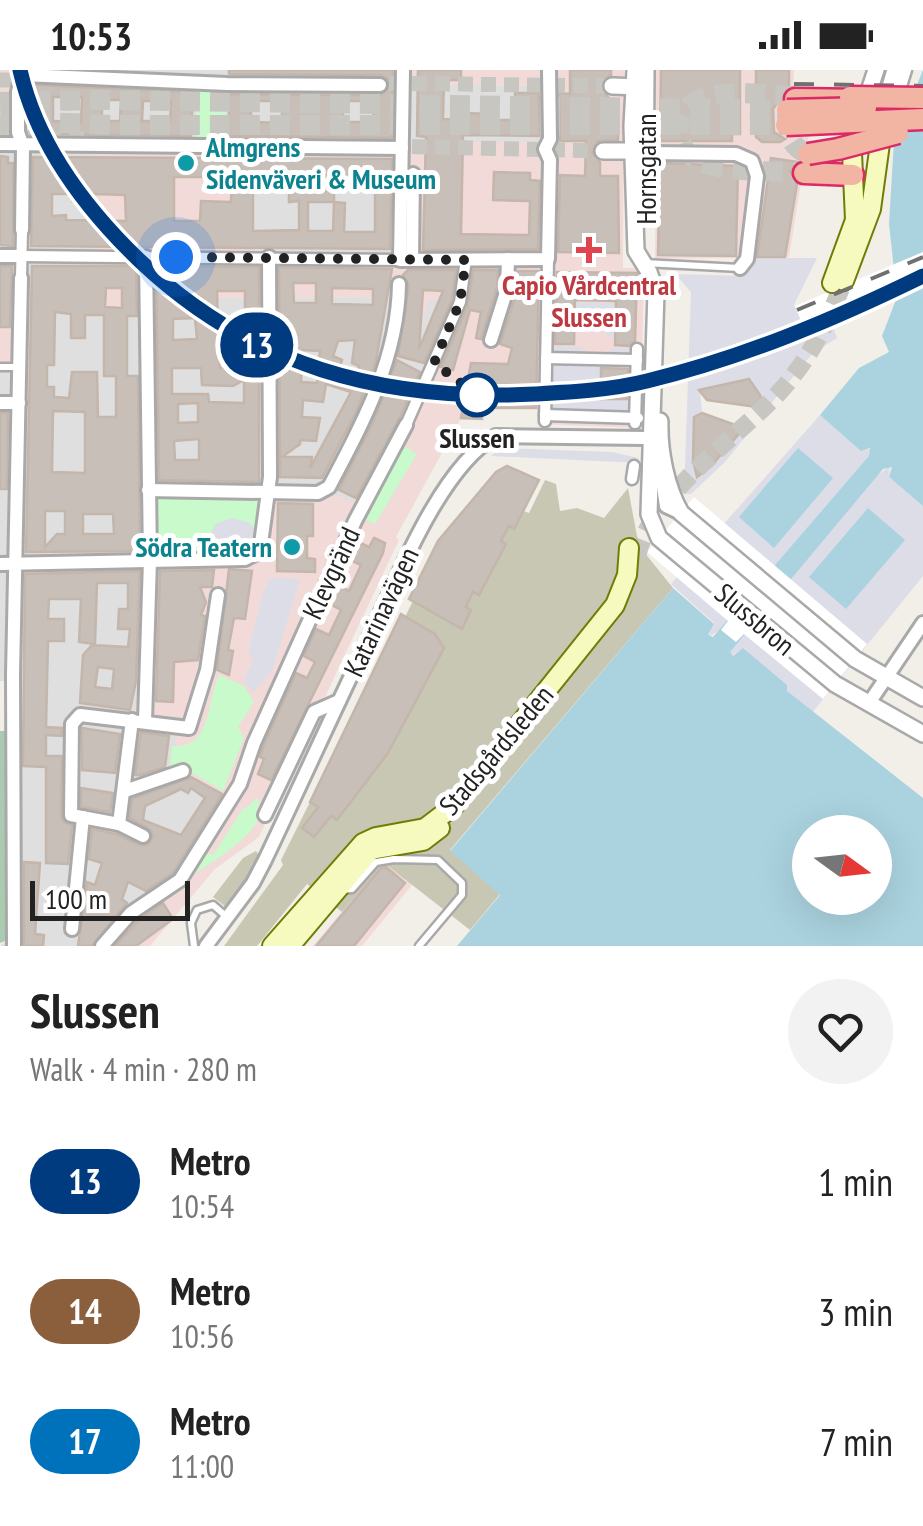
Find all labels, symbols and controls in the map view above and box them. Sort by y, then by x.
text: 10:53 [50,11,132,60]
street label: Hornsgatan [627,113,664,225]
place label: Almgrens Sidenväveri & Museum [205,128,436,197]
marker: Almgrens Sidenväveri & Museum [175,152,197,174]
your location [151,232,201,282]
marker: Capio Vårdcentral Slussen [576,237,602,263]
place label: Capio Vårdcentral Slussen [502,266,676,335]
line badge: 13 [212,312,302,378]
text: 13 [240,322,274,368]
marker: Slussen [456,374,498,416]
place label: Slussen [439,419,515,456]
street label: Klevgränd [293,521,368,625]
place label: Södra Teatern [135,528,272,565]
marker: Södra Teatern [281,536,303,558]
street label: Katarinavägen [334,541,427,682]
street label: Slussbron [707,574,803,663]
street label: Stadsgårdsleden [430,677,561,823]
north arrow [792,815,892,915]
map controls [792,815,892,915]
scale bar [30,876,190,920]
text: 100 m [45,880,107,917]
text: Slussen [30,979,160,1041]
button: heart [788,979,893,1084]
text: Walk · 4 min · 280 m [30,1048,257,1090]
text: Metro [170,1136,251,1185]
text: 1 min [818,1157,893,1206]
text: 13 [68,1158,102,1204]
text: 10:54 [170,1185,234,1227]
text: Metro [170,1266,251,1315]
text: 3 min [818,1287,893,1336]
text: 14 [68,1288,102,1334]
text: 10:56 [170,1315,234,1357]
text: Metro [170,1396,251,1445]
text: 7 min [820,1417,893,1466]
text: 17 [68,1418,102,1464]
text: 11:00 [170,1445,234,1487]

